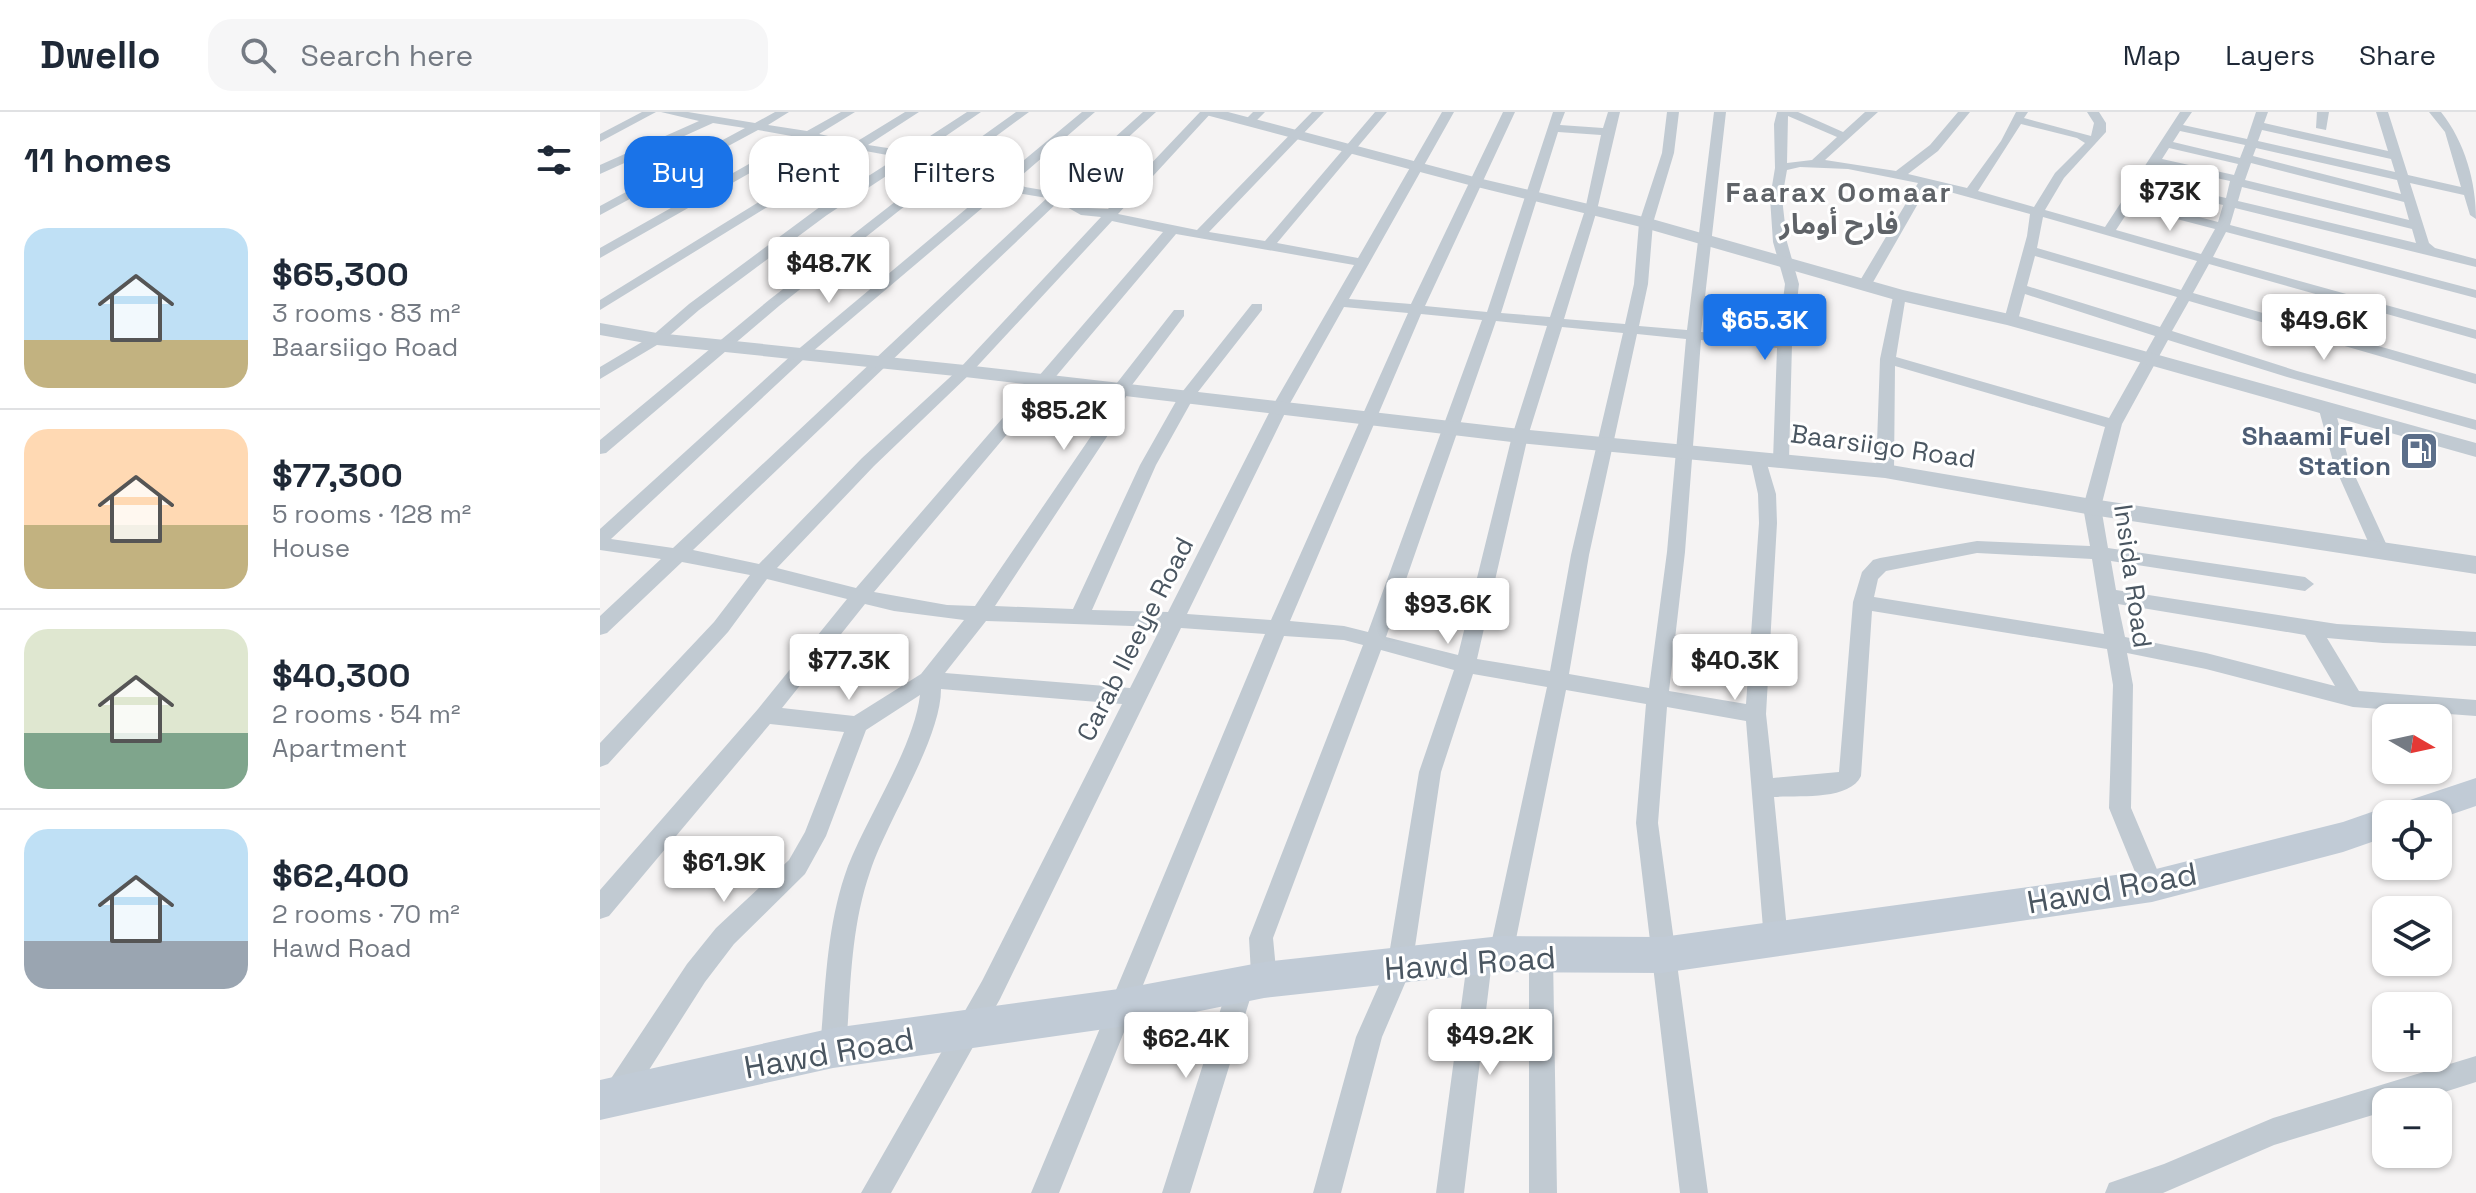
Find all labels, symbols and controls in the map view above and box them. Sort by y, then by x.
search box [208,19,768,91]
text: Dwello [40,31,160,79]
icon: search [236,33,280,77]
text: Search here [300,36,473,75]
text: Map [2123,37,2181,73]
text: Layers [2225,37,2315,73]
text: Share [2359,37,2436,73]
chip: Buy [624,136,733,208]
chip: Rent [749,136,869,208]
chip: Filters [885,136,1024,208]
chip: New [1040,136,1153,208]
icon: filters [532,138,576,182]
text: 11 homes [24,139,172,182]
pin: $73K [2123,165,2217,233]
district label: Faarax Oomaar فارح أومار [1725,174,1953,245]
text: $73K [2139,174,2201,208]
pin: $48.7K [764,237,894,305]
text: $48.7K [786,246,872,280]
text: $65,300 [272,253,409,296]
icon: home [88,260,184,356]
pin: $65.3K [1700,294,1830,362]
pin: $49.6K [2259,294,2389,362]
text: 3 rooms · 83 m² [272,296,461,330]
text: $65.3K [1721,303,1809,337]
text: $49.6K [2280,303,2368,337]
text: Baarsiigo Road [272,330,458,364]
pin: $85.2K [999,384,1129,452]
text: $85.2K [1021,393,1107,427]
street label: Baarsiigo Road [1788,416,1978,476]
place label: Shaami Fuel Station [2242,419,2391,483]
fuel station icon: Shaami Fuel Station [2398,430,2440,472]
text: $77,300 [272,454,403,497]
icon: home [88,461,184,557]
text: 5 rooms · 128 m² [272,497,471,531]
street label: Insida Road [2106,502,2160,650]
text: House [272,531,350,565]
street label: Carab Ileeye Road [1069,531,1201,747]
pin: $93.6K [1383,578,1513,646]
text: $93.6K [1404,587,1492,621]
pin: $77.3K [784,634,914,702]
pin: $40.3K [1670,634,1800,702]
text: $77.3K [808,643,890,677]
text: $40.3K [1691,643,1779,677]
text: $40,300 [272,654,411,697]
icon: home [88,661,184,757]
text: 2 rooms · 54 m² [272,697,461,731]
north arrow [2372,704,2452,784]
map controls [2372,704,2452,1168]
text: Apartment [272,731,407,765]
button: locate [2372,800,2452,880]
pin: $61.9K [659,836,789,904]
text: $61.9K [682,845,766,879]
street label: Hawd Road [2024,853,2200,923]
text: $62,400 [272,854,409,897]
icon: home [88,861,184,957]
button: layers [2372,896,2452,976]
text: 2 rooms · 70 m² [272,897,460,931]
text: Hawd Road [272,931,412,965]
street label: Hawd Road [1383,937,1557,989]
button: + [2372,992,2452,1072]
pin: $49.2K [1425,1009,1555,1077]
pin: $62.4K [1121,1012,1251,1080]
street label: Hawd Road [741,1018,917,1088]
text: $49.2K [1446,1018,1534,1052]
text: $62.4K [1142,1021,1230,1055]
button: − [2372,1088,2452,1168]

